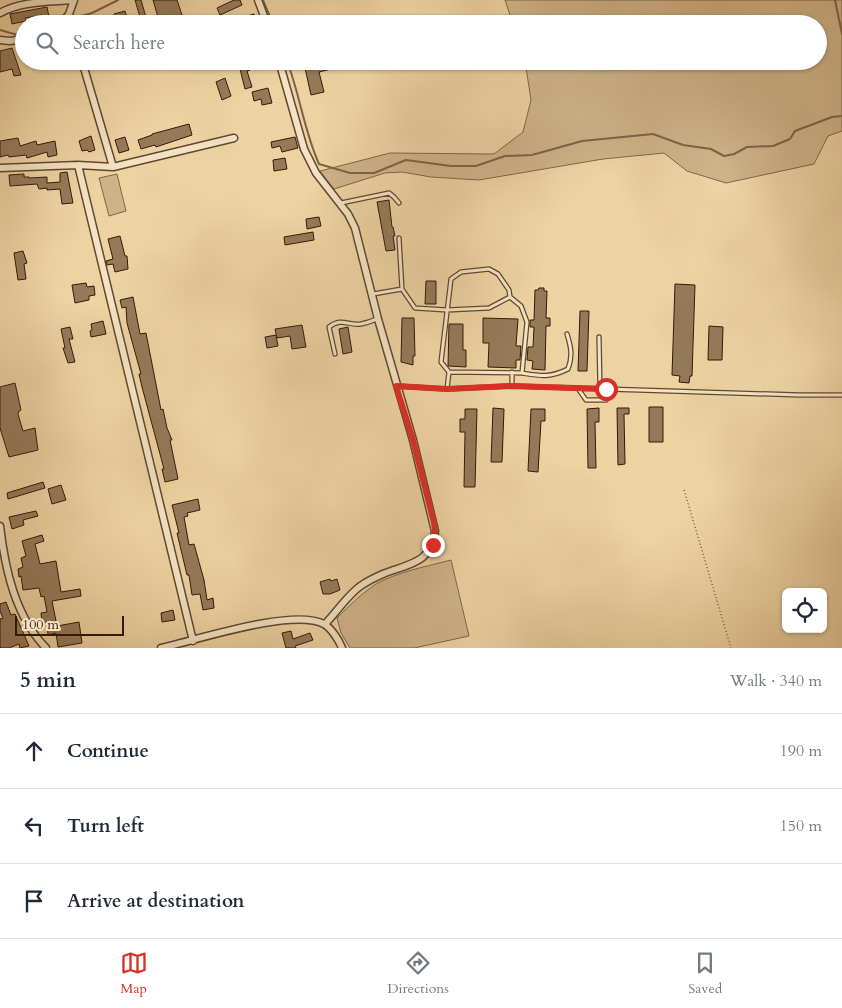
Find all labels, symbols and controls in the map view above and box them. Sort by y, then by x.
search box [15,15,827,70]
icon: search [33,29,61,57]
text: Search here [73,30,165,56]
route start [595,378,618,401]
route end [422,534,445,557]
map controls [782,588,827,633]
button: locate [782,588,827,633]
scale bar [15,613,124,636]
text: 100 m [22,615,59,634]
text: 5 min [20,666,76,695]
text: Walk · 340 m [730,670,822,692]
icon: ahead [20,737,48,765]
text: Continue [67,738,149,764]
text: 190 m [780,740,822,762]
icon: left [20,812,48,840]
text: Turn left [67,813,144,839]
text: 150 m [780,815,822,837]
icon: arrive [20,887,48,915]
text: Arrive at destination [67,888,244,914]
tab: Map [120,949,148,998]
tab: Directions [387,949,449,998]
tab: Saved [688,949,722,998]

